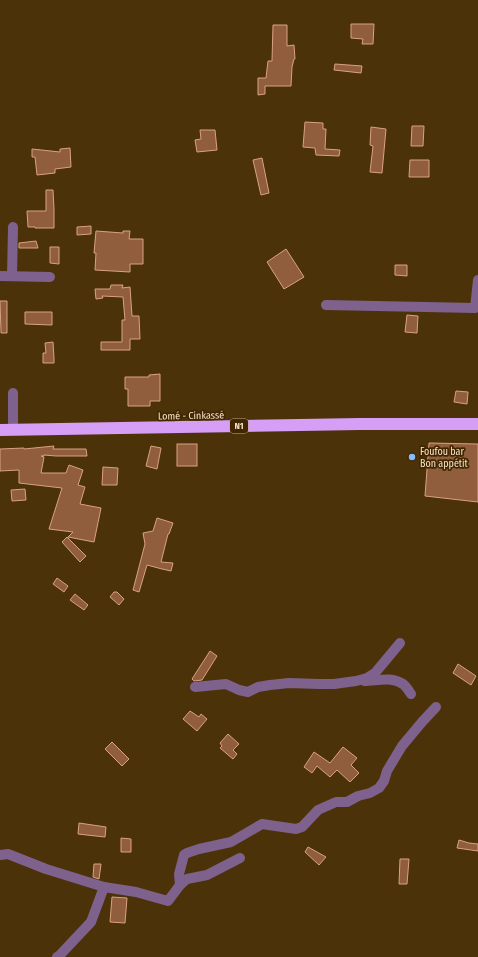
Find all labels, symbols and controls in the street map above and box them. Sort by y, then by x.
street label: Lomé - Cinkassé [158,409,224,423]
road number: N1 [230,419,248,433]
place label: Foufou bar Bon appétit [420,446,469,470]
marker: Foufou bar Bon appétit [407,452,417,462]

